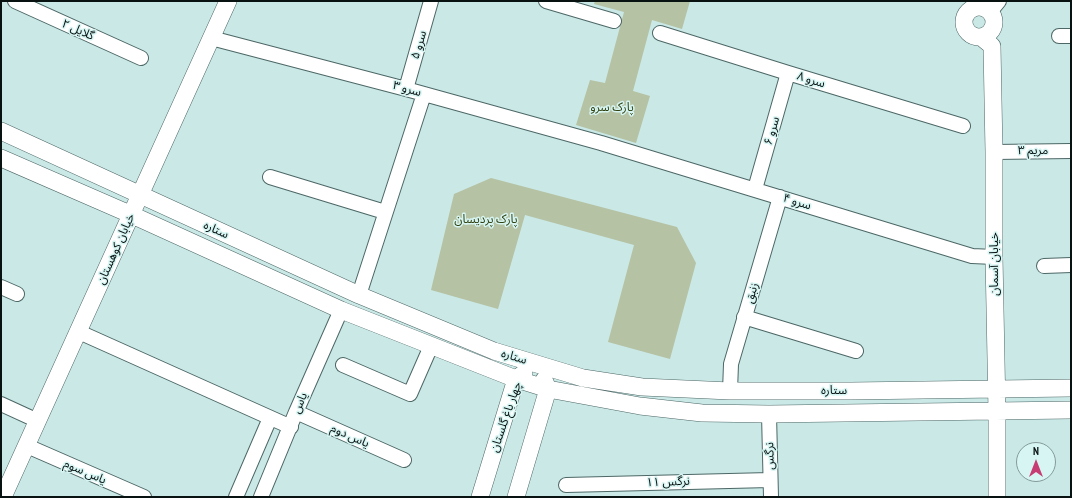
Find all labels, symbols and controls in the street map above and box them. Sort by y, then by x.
street label: گلایل ۲ [60,17,96,43]
street label: سرو ۵ [408,29,430,61]
street label: سرو ۸ [795,69,827,91]
street label: سرو ۳ [391,78,423,100]
park label: پارک سرو [590,101,634,115]
street label: سرو ۶ [761,115,783,147]
street label: مریم ۳ [1018,144,1048,158]
street label: سرو ۴ [781,191,813,213]
street label: خیابان کوهستان [94,211,138,287]
park label: پارک پردیسان [454,213,518,227]
street label: ستاره [201,218,231,242]
street label: خیابان آسمان [988,232,1002,296]
street label: زنبق [742,281,762,305]
street label: ستاره [499,346,529,368]
street label: چهار باغ گلستان [487,380,525,454]
street label: ستاره [821,384,847,398]
street label: یاس [289,390,311,416]
street label: یاس دوم [328,421,372,451]
street label: نرگس [763,442,777,470]
north arrow [1016,442,1056,482]
text: N [1033,444,1039,458]
street label: یاس سوم [61,457,109,487]
street label: نرگس ۱۱ [646,474,690,490]

